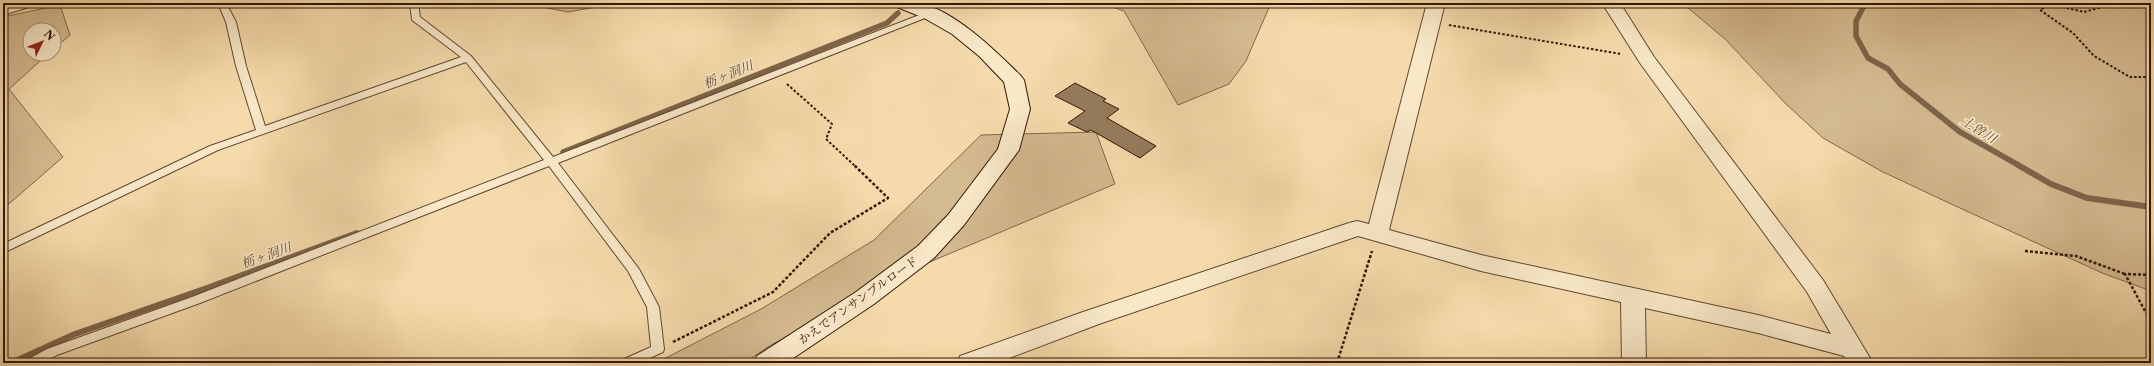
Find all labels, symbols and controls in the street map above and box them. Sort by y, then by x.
north arrow [22,22,62,62]
text: N [41,27,58,44]
water label: 栃ヶ洞川 [701,56,757,91]
water label: 土曽川 [1958,112,2001,147]
water label: 栃ヶ洞川 [239,238,295,271]
street label: かえでアンサンブルロード [795,253,921,347]

